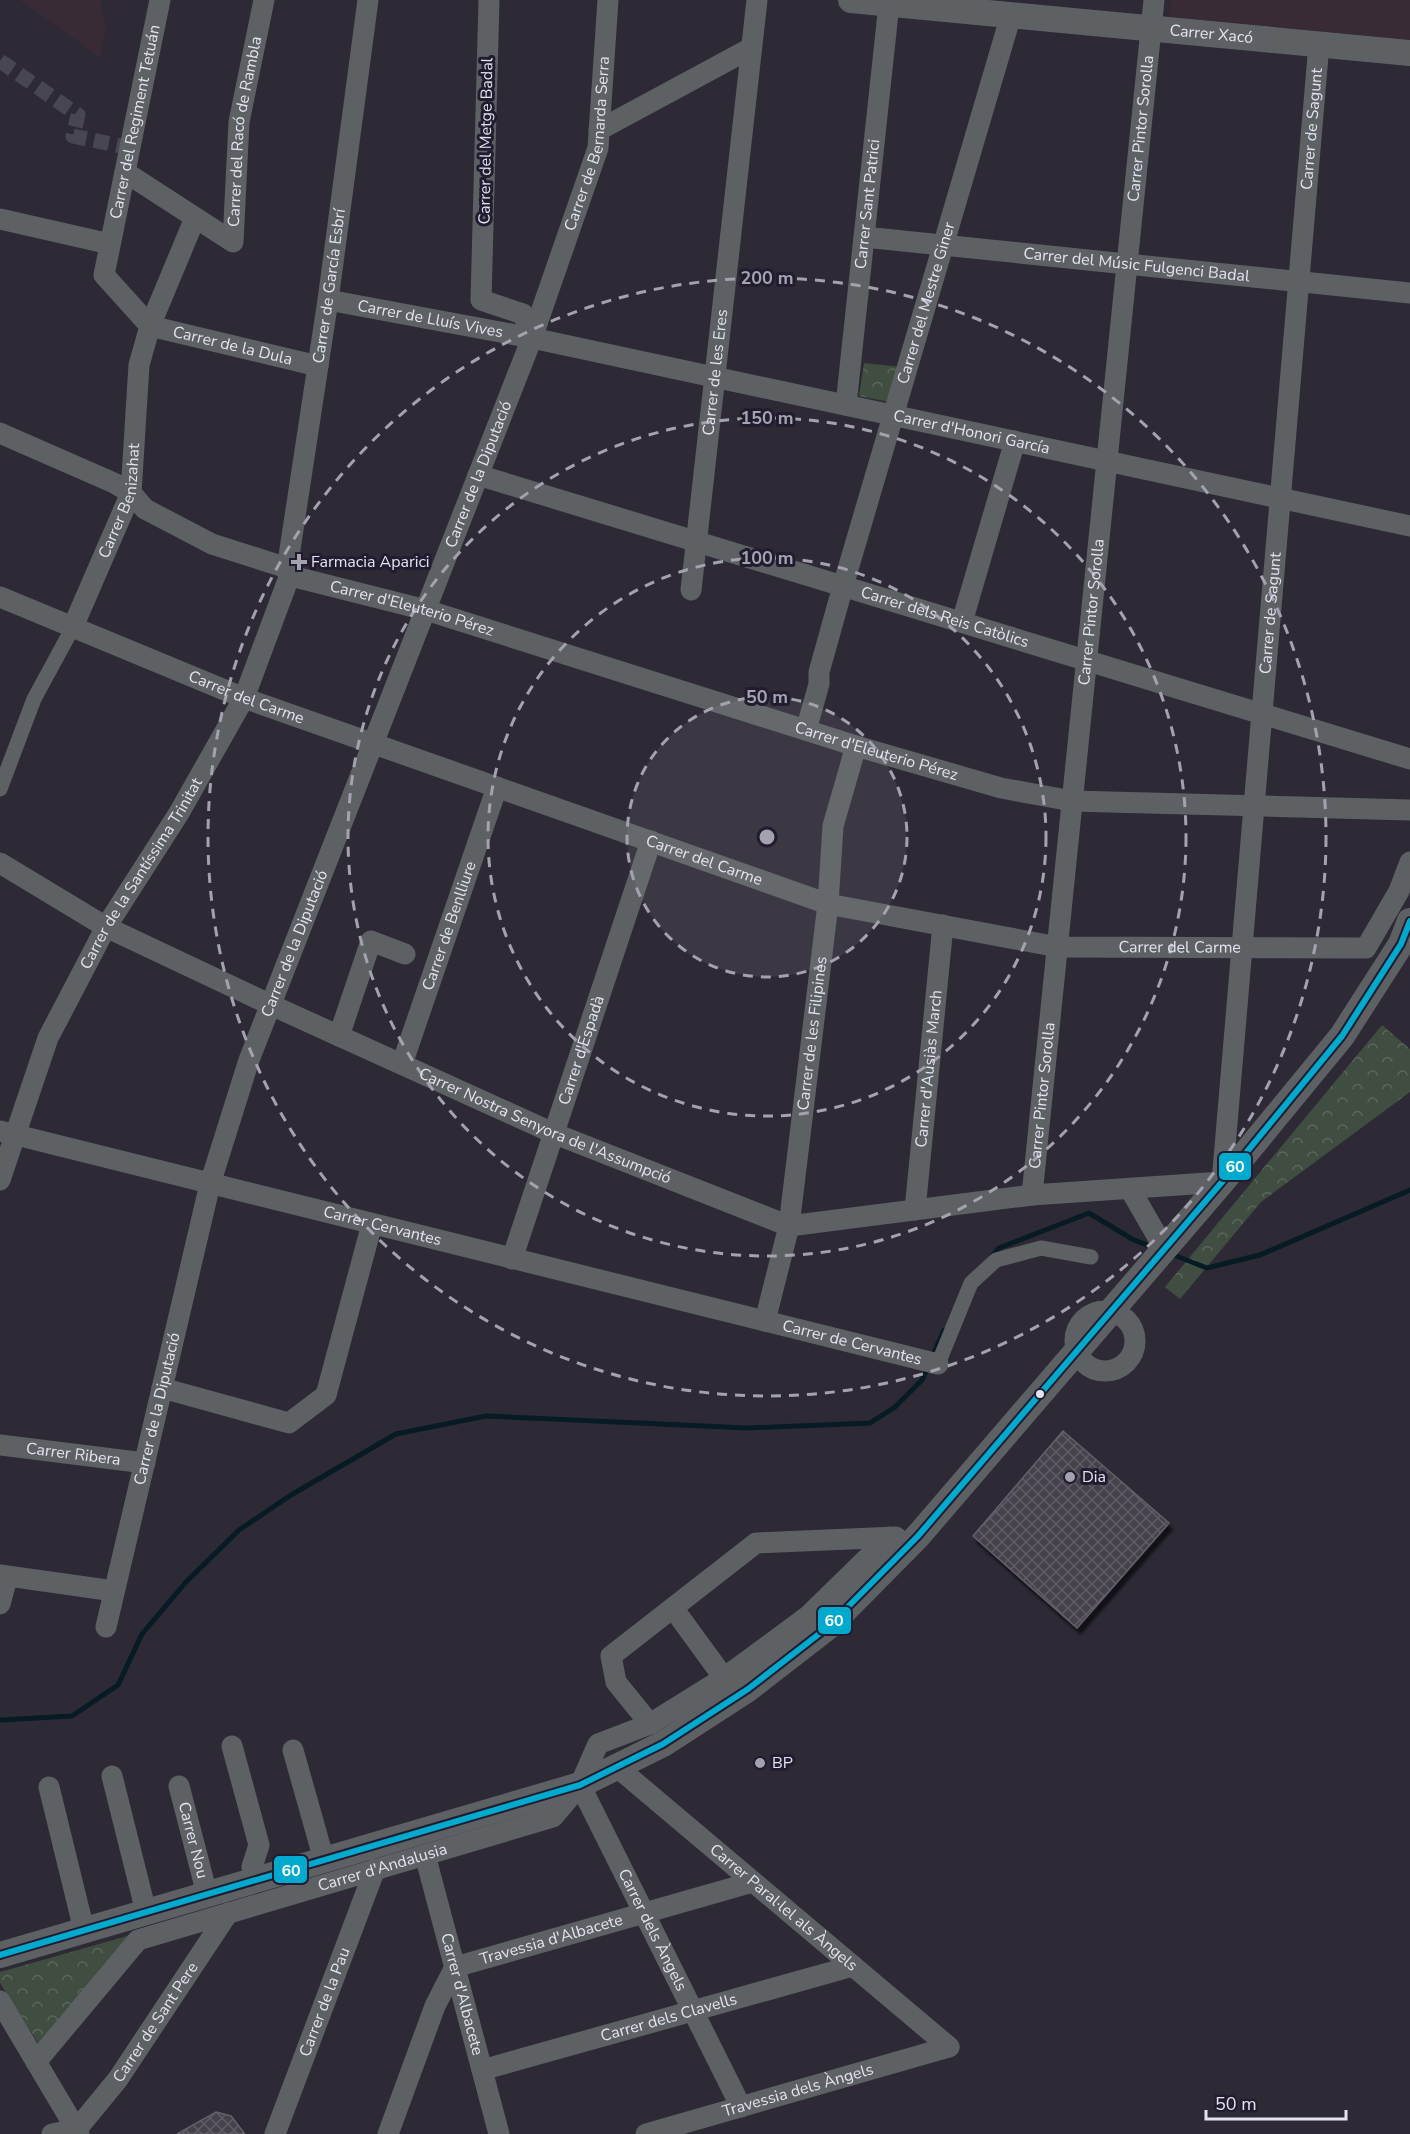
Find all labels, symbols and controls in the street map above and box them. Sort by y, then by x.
street label: Carrer Xacó [1169,19,1254,49]
street label: Carrer del Regiment Tetuán [105,23,166,221]
street label: Carrer del Racó de Rambla [223,34,267,227]
street label: Carrer Pintor Sorolla [1122,54,1159,203]
street label: Carrer de Bernarda Serra [559,56,615,234]
street label: Carrer del Metge Badal [474,57,498,225]
street label: Carrer de Sagunt [1296,67,1328,191]
street label: Carrer Sant Patrici [850,138,885,270]
street label: Carrer de García Esbrí [307,206,351,365]
street label: Carrer del Mestre Giner [892,219,961,387]
street label: Carrer del Músic Fulgenci Badal [1022,242,1251,288]
text: 200 m [740,266,794,290]
street label: Carrer de Lluís Vives [356,295,505,343]
street label: Carrer de les Eres [697,308,733,437]
street label: Carrer de la Dula [171,321,295,371]
street label: Carrer de la Diputació [440,398,517,551]
street label: Carrer d'Honori García [891,405,1052,460]
text: 150 m [740,406,794,430]
street label: Carrer Benizahat [93,442,145,562]
street label: Carrer Pintor Sorolla [1073,538,1110,686]
text: 100 m [740,546,794,570]
place label: Farmacia Aparici [311,551,430,573]
street label: Carrer de Sagunt [1254,551,1287,675]
marker: Farmacia Aparici [292,555,306,569]
street label: Carrer d'Eleuterio Pérez [327,575,497,642]
street label: Carrer dels Reis Catòlics [858,581,1032,653]
street label: Carrer del Carme [185,665,307,729]
text: 50 m [746,685,788,709]
street label: Carrer d'Eleuterio Pérez [792,716,961,786]
street label: Carrer de la Santíssima Trinitat [75,773,208,973]
centre of rings [757,827,777,847]
street label: Carrer del Carme [643,830,766,891]
street label: Carrer de Benlliure [417,858,482,994]
street label: Carrer de la Diputació [256,867,333,1020]
street label: Carrer del Carme [1118,936,1241,959]
street label: Carrer de les Filipines [792,955,833,1112]
street label: Carrer d'Ausiàs March [910,989,948,1149]
street label: Carrer d'Espadà [553,993,610,1108]
street label: Carrer Pintor Sorolla [1024,1021,1061,1170]
street label: Carrer Nostra Senyora de l'Assumpció [415,1063,674,1190]
line badge: 60 [1218,1152,1252,1181]
text: 60 [1225,1156,1245,1178]
street label: Carrer Cervantes [321,1201,444,1251]
street label: Carrer de Cervantes [780,1315,924,1371]
street label: Carrer de la Diputació [129,1330,186,1487]
unlabelled marker [1034,1388,1046,1400]
street label: Carrer Ribera [25,1437,122,1471]
place label: Dia [1082,1466,1106,1488]
marker: Dia [1063,1470,1077,1484]
line badge: 60 [817,1606,852,1635]
text: 60 [824,1610,844,1632]
place label: BP [772,1752,793,1774]
marker: BP [753,1756,767,1770]
street label: Carrer Nou [173,1799,214,1881]
street label: Carrer d'Andalusia [315,1838,450,1897]
street label: Carrer Paral·lel als Àngels [705,1839,862,1976]
line badge: 60 [273,1855,308,1884]
text: 60 [281,1860,301,1882]
street label: Carrer dels Àngels [613,1865,692,1995]
street label: Travessia d'Albacete [477,1909,625,1970]
street label: Carrer d'Albacete [435,1931,489,2058]
street label: Carrer de la Pau [294,1944,355,2060]
street label: Carrer de Sant Pere [108,1958,203,2087]
street label: Carrer dels Clavells [598,1988,740,2047]
street label: Travessia dels Àngels [720,2058,876,2123]
scale bar [1206,2083,1346,2121]
text: 50 m [1215,2092,1257,2116]

